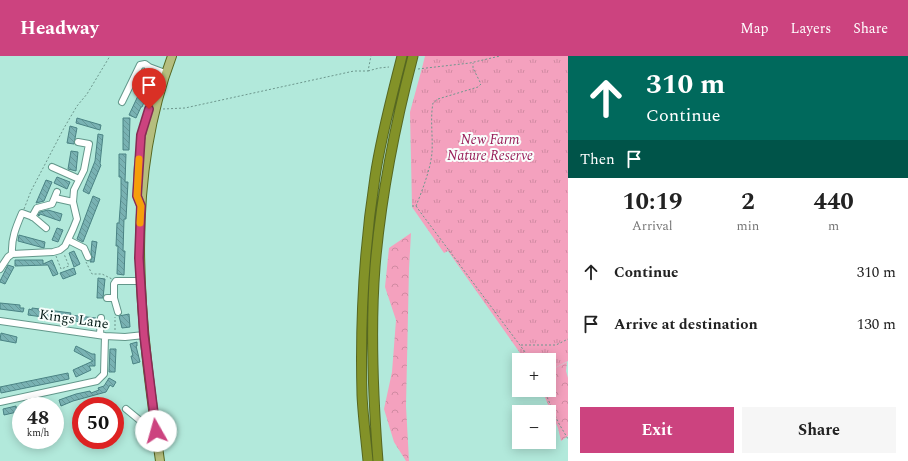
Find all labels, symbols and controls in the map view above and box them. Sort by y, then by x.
text: Headway [20,14,99,43]
text: Map [740,18,769,39]
text: Layers [791,18,831,39]
text: Share [853,18,888,39]
text: 310 m [646,63,725,106]
pin [132,68,166,109]
icon: ahead [580,72,632,124]
icon: arrive [138,74,160,96]
text: Continue [646,102,721,129]
park label: New Farm Nature Reserve [447,129,533,166]
text: Then [580,148,615,171]
icon: arrive [623,148,645,170]
text: 10:19 [622,184,682,220]
text: 2 [741,184,755,220]
text: 440 [813,184,854,220]
text: Arrival [632,216,673,236]
text: min [737,216,759,236]
text: m [828,216,839,236]
icon: ahead [580,261,602,283]
text: Continue [614,261,679,284]
text: 310 m [857,261,896,284]
street label: Kings Lane [38,304,110,334]
icon: arrive [580,313,602,335]
text: Arrive at destination [614,313,758,336]
text: 130 m [857,313,896,336]
map controls [512,353,556,449]
button: + [512,353,556,397]
speed limit sign: 50 [72,397,124,449]
text: 48 [27,403,49,433]
button: − [512,405,556,449]
button: Exit [580,407,734,453]
button: Share [742,407,896,453]
position arrow [135,410,177,452]
text: km/h [27,425,49,441]

